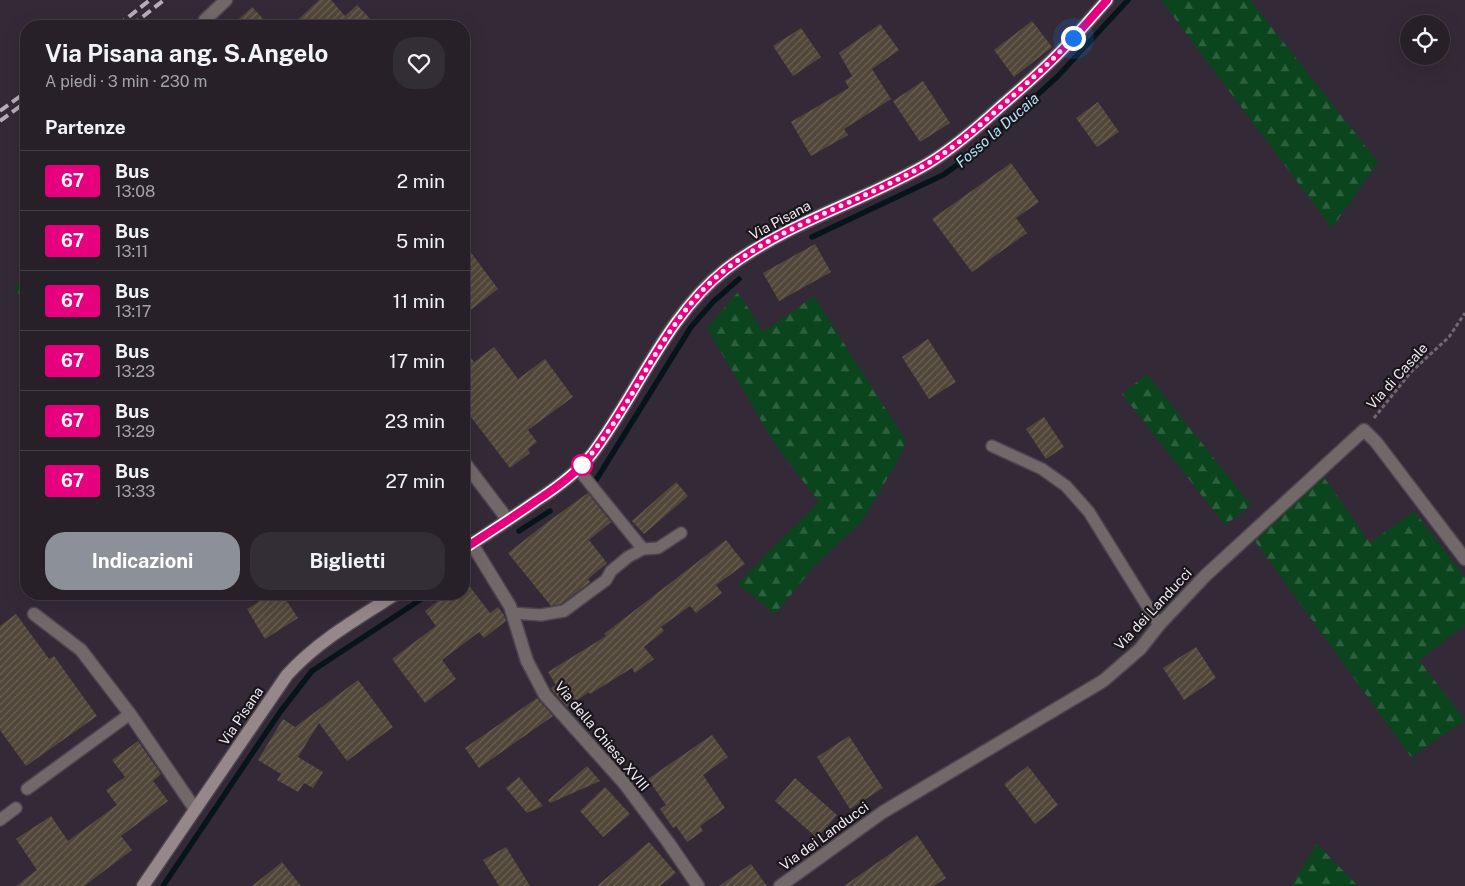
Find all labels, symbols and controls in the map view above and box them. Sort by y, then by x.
map controls [1400,15,1450,65]
button: locate [1400,15,1450,65]
your location [1061,26,1086,51]
button: heart [393,37,445,89]
text: Via Pisana ang. S.Angelo [45,39,328,67]
text: A piedi · 3 min · 230 m [45,72,207,91]
water label: Fosso la Ducaia [952,89,1042,171]
text: Partenze [45,116,126,138]
text: Bus [115,160,149,182]
text: 67 [61,170,84,191]
text: 2 min [397,170,445,192]
text: 13:08 [115,182,155,201]
street label: Via Pisana [747,197,813,243]
text: Bus [115,220,149,242]
text: 67 [61,230,84,251]
text: 5 min [396,230,445,252]
text: 13:11 [115,242,148,261]
text: Bus [115,280,149,302]
text: 67 [61,290,84,311]
text: 11 min [393,290,445,312]
text: 13:17 [115,302,151,321]
text: Bus [115,340,149,362]
street label: Via di Casale [1363,340,1431,412]
text: 67 [61,350,84,371]
text: 17 min [389,350,445,372]
text: 13:23 [115,362,155,381]
text: Bus [115,400,149,422]
text: 67 [61,410,84,431]
text: 23 min [385,410,445,432]
text: 13:29 [115,422,155,441]
unlabelled marker [571,454,593,476]
text: Bus [115,460,149,482]
text: 67 [61,470,84,491]
text: 27 min [385,470,445,492]
text: 13:33 [115,482,155,501]
button: Indicazioni [45,532,240,590]
button: Biglietti [250,532,445,590]
street label: Via dei Landucci [1111,565,1195,653]
street label: Via della Chiesa XVIII [552,678,652,794]
street label: Via Pisana [216,684,266,748]
street label: Via dei Landucci [777,798,871,874]

